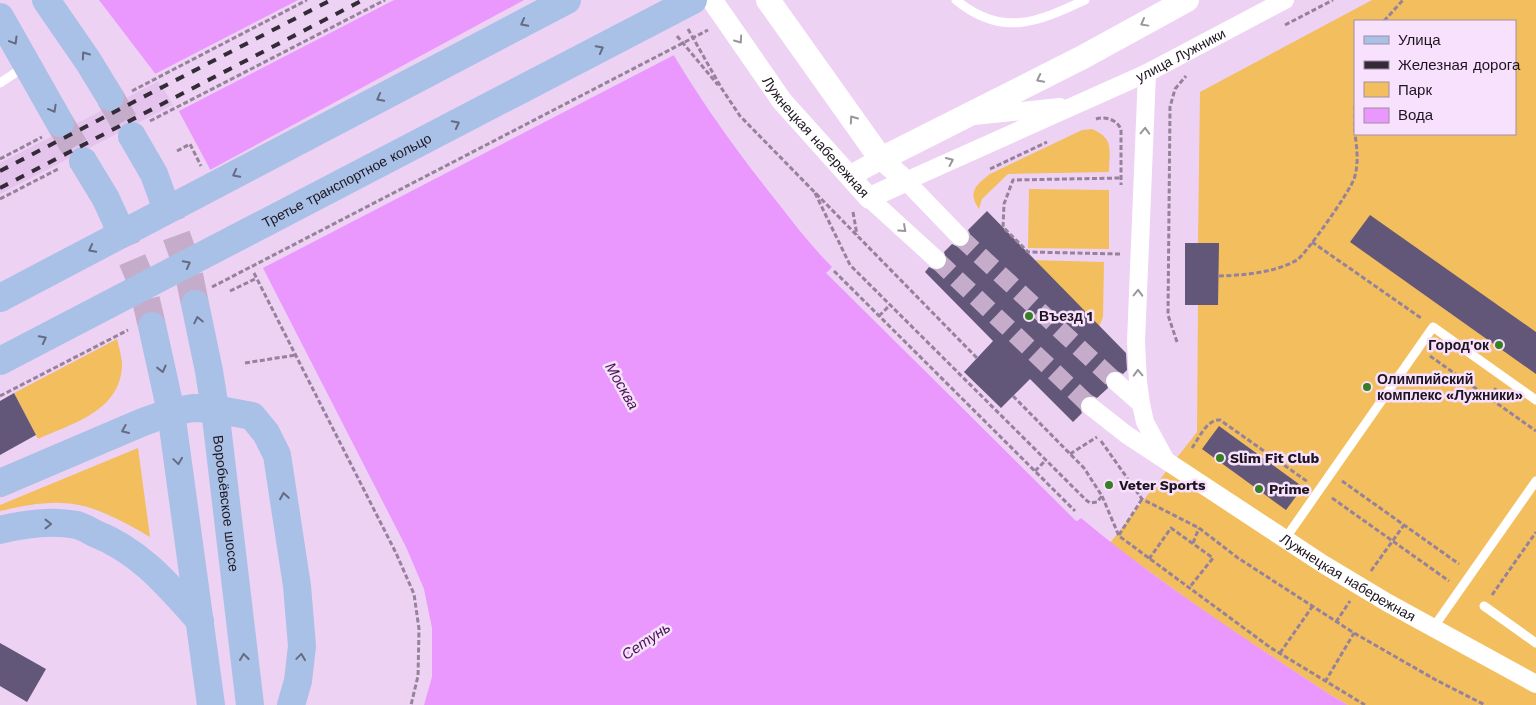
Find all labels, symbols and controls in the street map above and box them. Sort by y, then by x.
one-way arrow [520,17,529,27]
one-way arrow [1141,17,1150,27]
legend [1354,20,1516,135]
street label: улица Лужники [1133,25,1228,85]
text: Улица [1398,31,1441,49]
one-way arrow [734,34,742,43]
one-way arrow [8,35,18,44]
one-way arrow [594,45,603,55]
one-way arrow [82,52,91,61]
text: Железная дорога [1398,56,1521,74]
street label: Лужнецкая набережная [759,73,873,201]
one-way arrow [1036,73,1045,83]
text: Парк [1398,81,1432,99]
one-way arrow [376,92,385,102]
one-way arrow [47,104,57,113]
text: Вода [1398,106,1434,124]
one-way arrow [850,116,859,125]
one-way arrow [450,120,459,130]
one-way arrow [1140,127,1150,134]
street label: Третье транспортное кольцо [260,130,434,231]
one-way arrow [945,157,954,168]
one-way arrow [233,168,242,178]
one-way arrow [897,223,906,232]
one-way arrow [89,243,98,253]
one-way arrow [182,260,191,270]
one-way arrow [1133,289,1144,297]
place label: Въезд 1 [1039,308,1093,324]
marker: Въезд 1 [1023,310,1035,322]
one-way arrow [194,316,204,324]
one-way arrow [38,335,47,345]
place label: Город'ок [1428,337,1490,353]
marker: Город'ок [1493,339,1505,351]
water label: Москва [601,359,643,413]
one-way arrow [157,365,167,373]
one-way arrow [1132,369,1143,377]
place label: Олимпийский комплекс «Лужники» [1377,371,1523,403]
marker: Олимпийский комплекс «Лужники» [1361,381,1373,393]
one-way arrow [121,423,130,434]
street label: Воробьёвское шоссе [210,434,242,573]
place label: Slim Fit Club [1230,450,1319,466]
marker: Slim Fit Club [1214,452,1226,464]
one-way arrow [172,456,182,465]
place label: Veter Sports [1119,477,1206,493]
marker: Veter Sports [1103,479,1115,491]
place label: Prime [1269,481,1310,497]
marker: Prime [1253,483,1265,495]
one-way arrow [279,492,290,500]
one-way arrow [44,519,52,529]
street label: Лужнецкая набережная [1277,530,1418,624]
water label: Сетунь [618,618,674,664]
one-way arrow [239,652,250,660]
one-way arrow [295,653,306,661]

